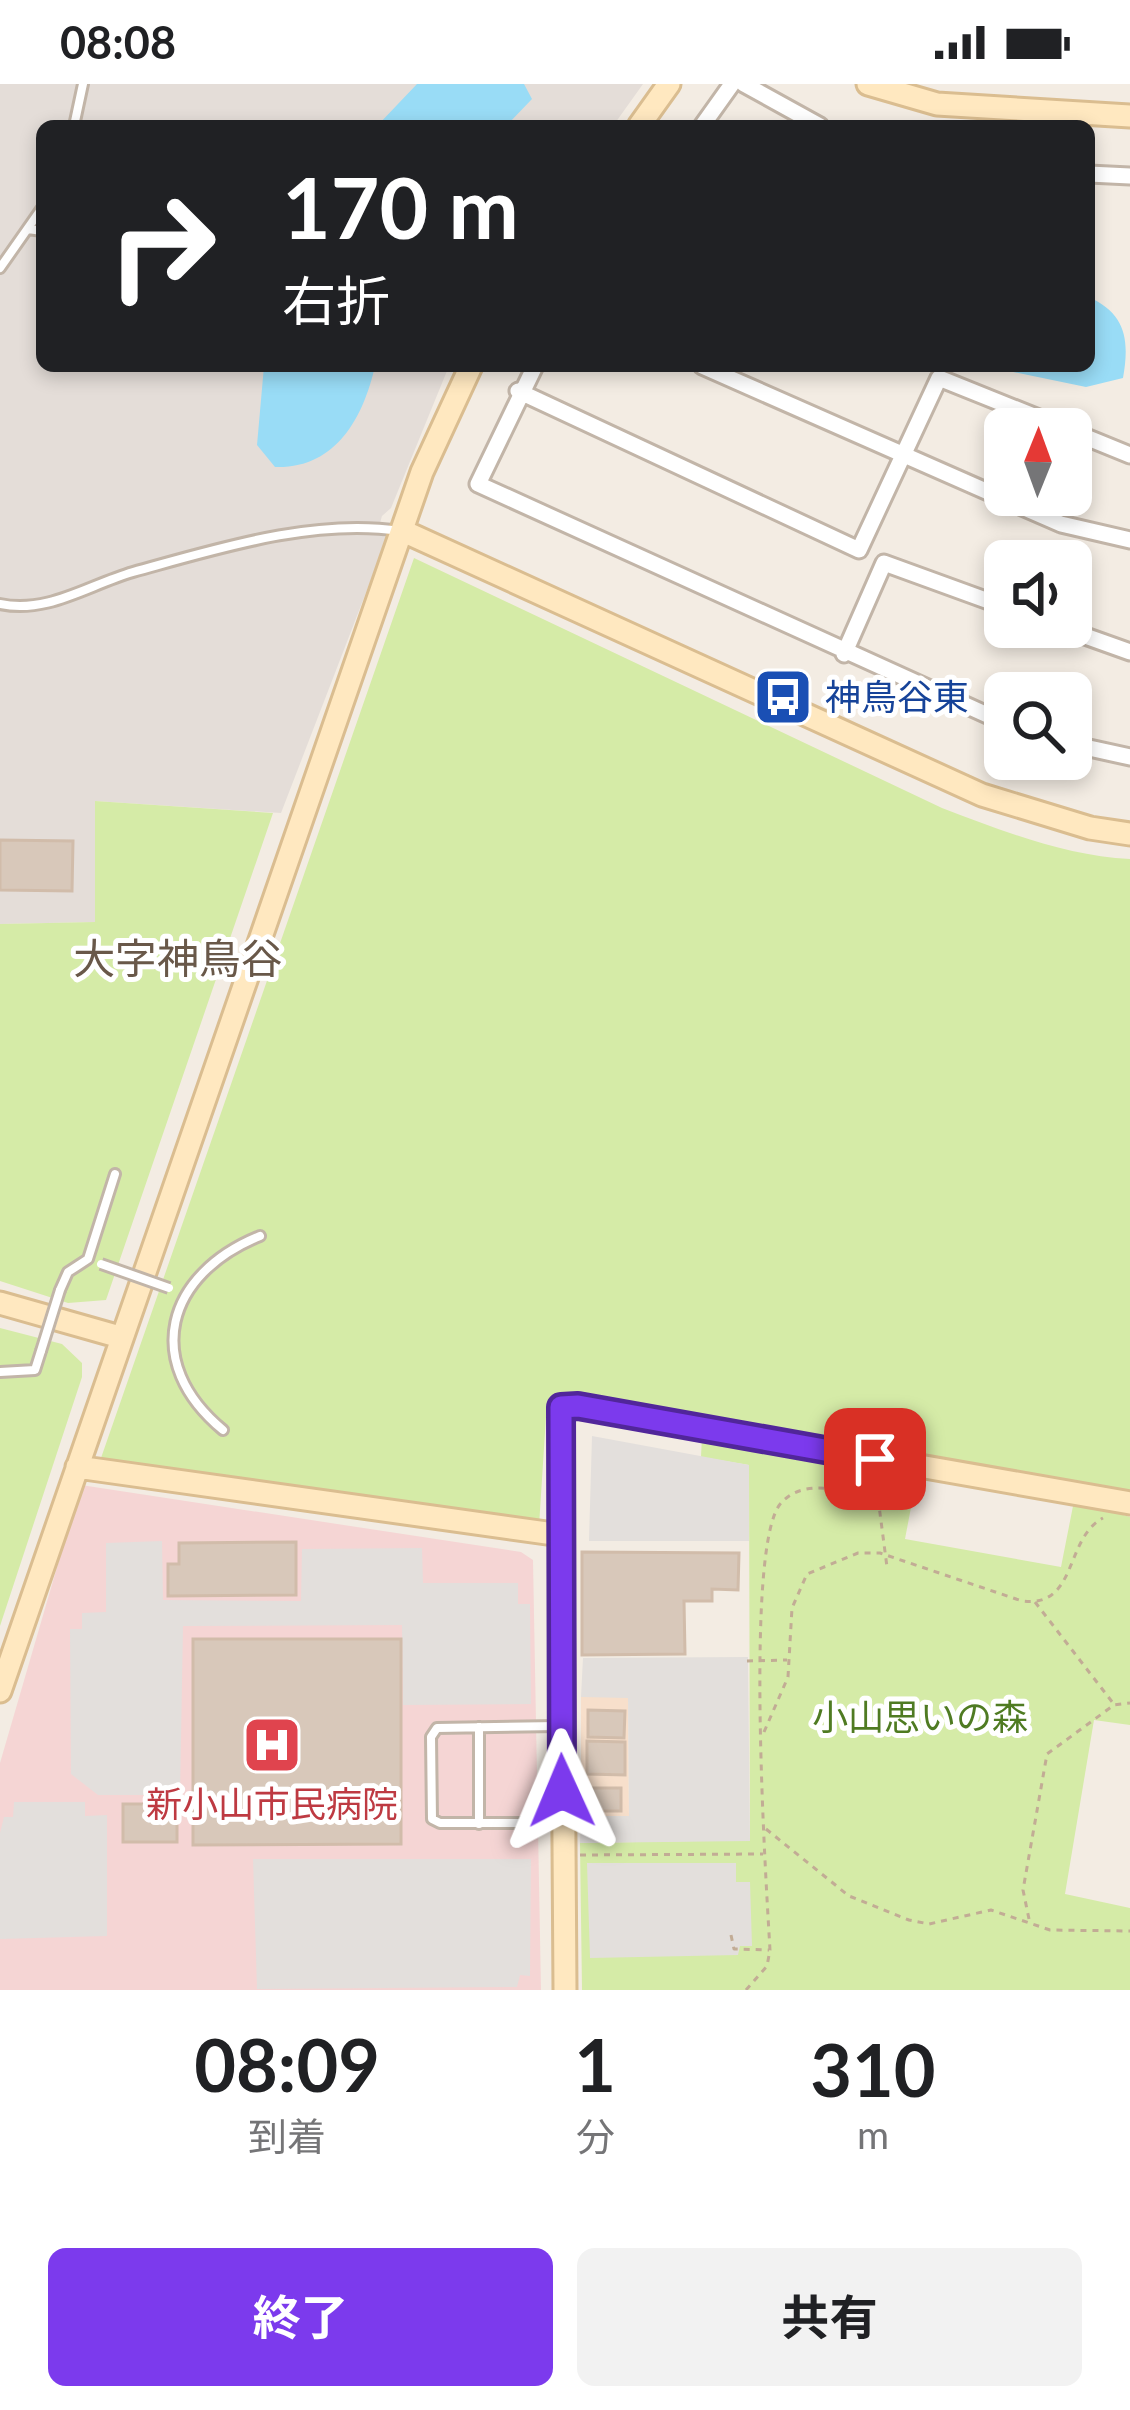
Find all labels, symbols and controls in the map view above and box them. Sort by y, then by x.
text: 08:08 [60,15,176,69]
text: 170 m [282,156,519,257]
icon: right [84,168,240,324]
text: 右折 [282,268,390,333]
north arrow [984,408,1092,516]
map controls [984,408,1092,780]
button: sound [984,540,1092,648]
bus stop icon: 神鳥谷東 [752,666,814,728]
button: search [984,672,1092,780]
place label: 神鳥谷東 [825,674,969,718]
district label: 大字神鳥谷 [73,933,283,983]
pin [824,1408,926,1510]
icon: arrive [842,1426,908,1492]
park label: 小山思いの森 [812,1694,1028,1738]
hospital icon: 新小山市民病院 [241,1714,303,1776]
position arrow [499,1728,625,1854]
place label: 新小山市民病院 [146,1781,398,1825]
text: 08:09 [194,2021,380,2107]
text: 1 [574,2021,616,2107]
text: 310 [810,2026,936,2112]
text: m [857,2111,889,2157]
text: 到着 [248,2113,326,2159]
text: 分 [576,2113,615,2159]
button: 終了 [48,2248,553,2386]
button: 共有 [577,2248,1082,2386]

